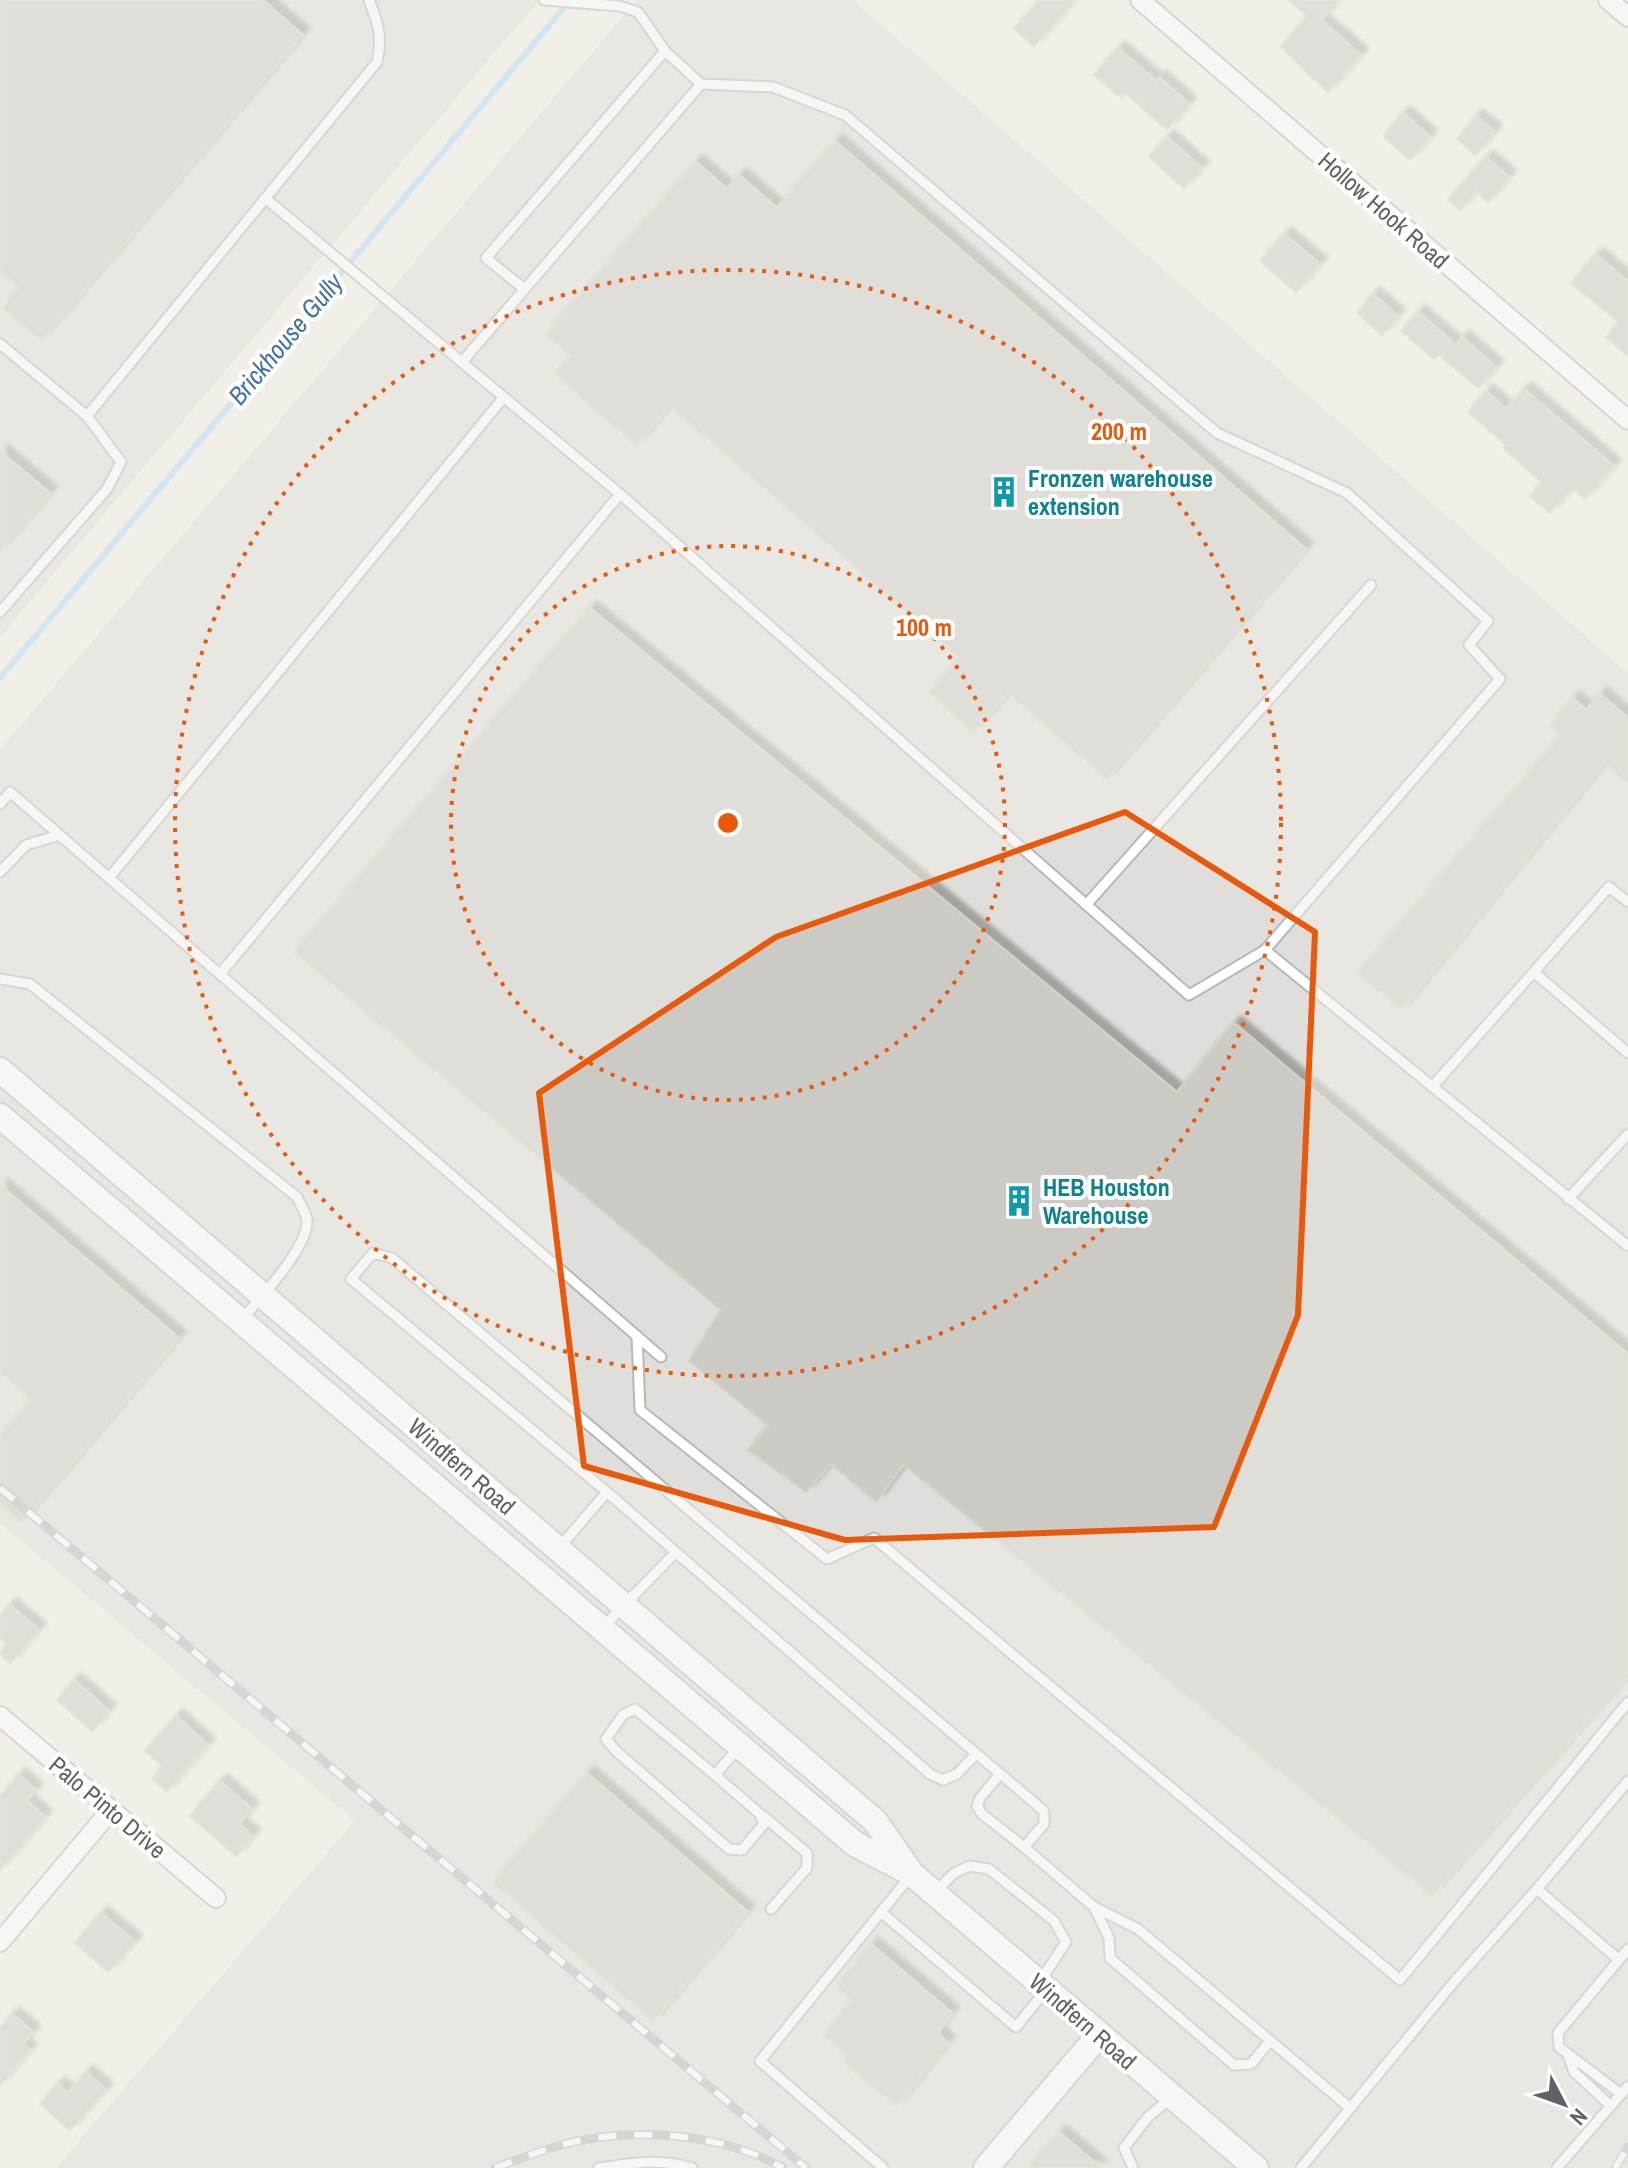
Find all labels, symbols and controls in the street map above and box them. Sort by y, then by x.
street label: Hollow Hook Road [1312,144,1456,276]
water label: Brickhouse Gully [220,265,351,412]
text: 200 m [1091,415,1147,447]
place label: Fronzen warehouse extension [1028,462,1213,522]
building icon: Fronzen warehouse extension [987,475,1021,509]
text: 100 m [896,611,952,643]
centre of rings [714,809,742,837]
place label: HEB Houston Warehouse [1043,1171,1170,1231]
building icon: HEB Houston Warehouse [1002,1184,1036,1218]
street label: Windfern Road [402,1411,522,1521]
street label: Palo Pinto Drive [43,1749,173,1865]
street label: Windfern Road [1023,1966,1143,2076]
north arrow [1524,2064,1604,2144]
text: N [1563,2102,1595,2132]

